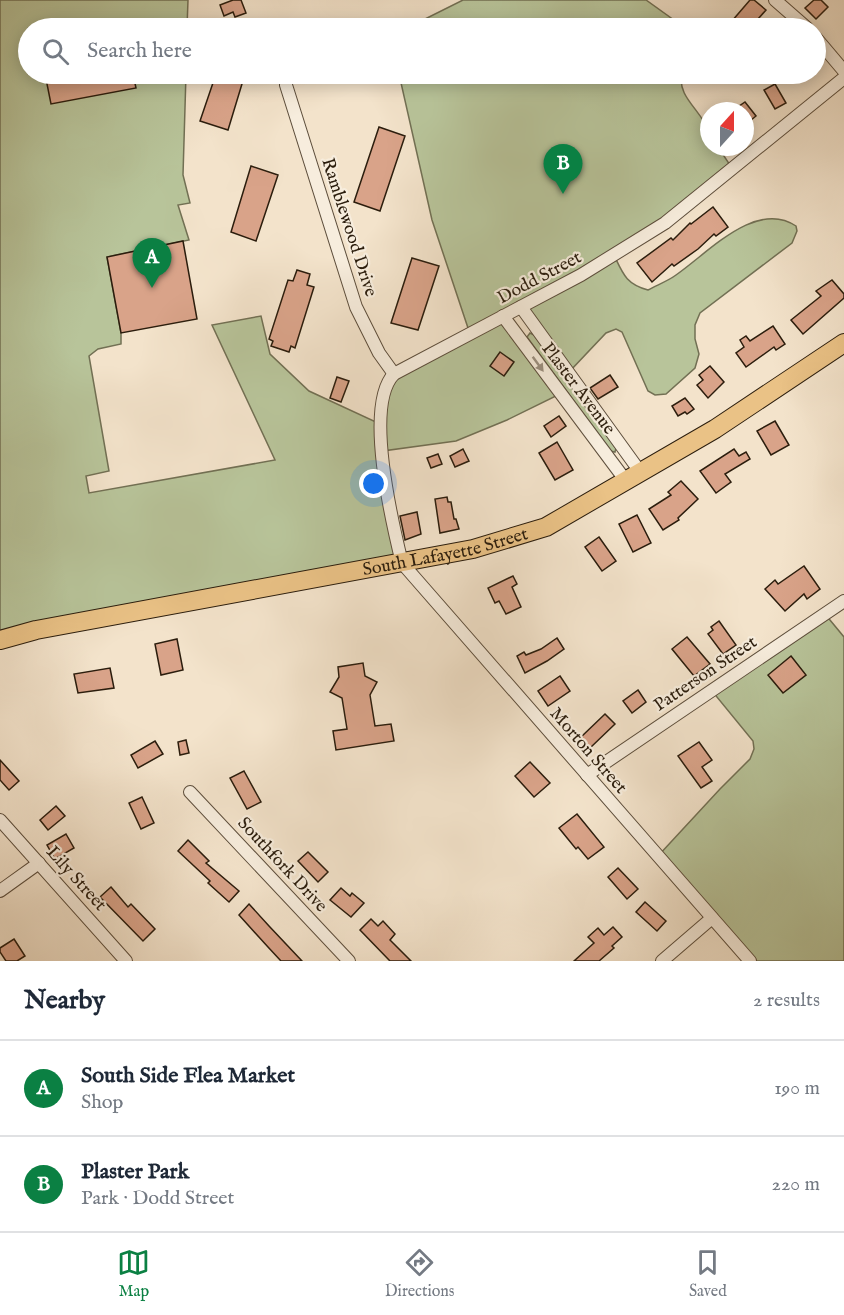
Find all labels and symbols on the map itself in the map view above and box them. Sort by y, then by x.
north arrow [700,102,754,156]
pin: B [544,144,582,194]
street label: Ramblewood Drive [315,155,382,300]
pin: A [132,238,172,288]
street label: Dodd Street [494,247,586,310]
street label: Plaster Avenue [536,338,620,440]
one-way arrow [531,356,543,371]
your location [359,469,388,498]
street label: South Lafayette Street [361,523,531,582]
street label: Patterson Street [650,631,762,717]
street label: Morton Street [544,703,632,799]
street label: Southfork Drive [232,813,332,918]
street label: Lily Street [41,842,111,916]

